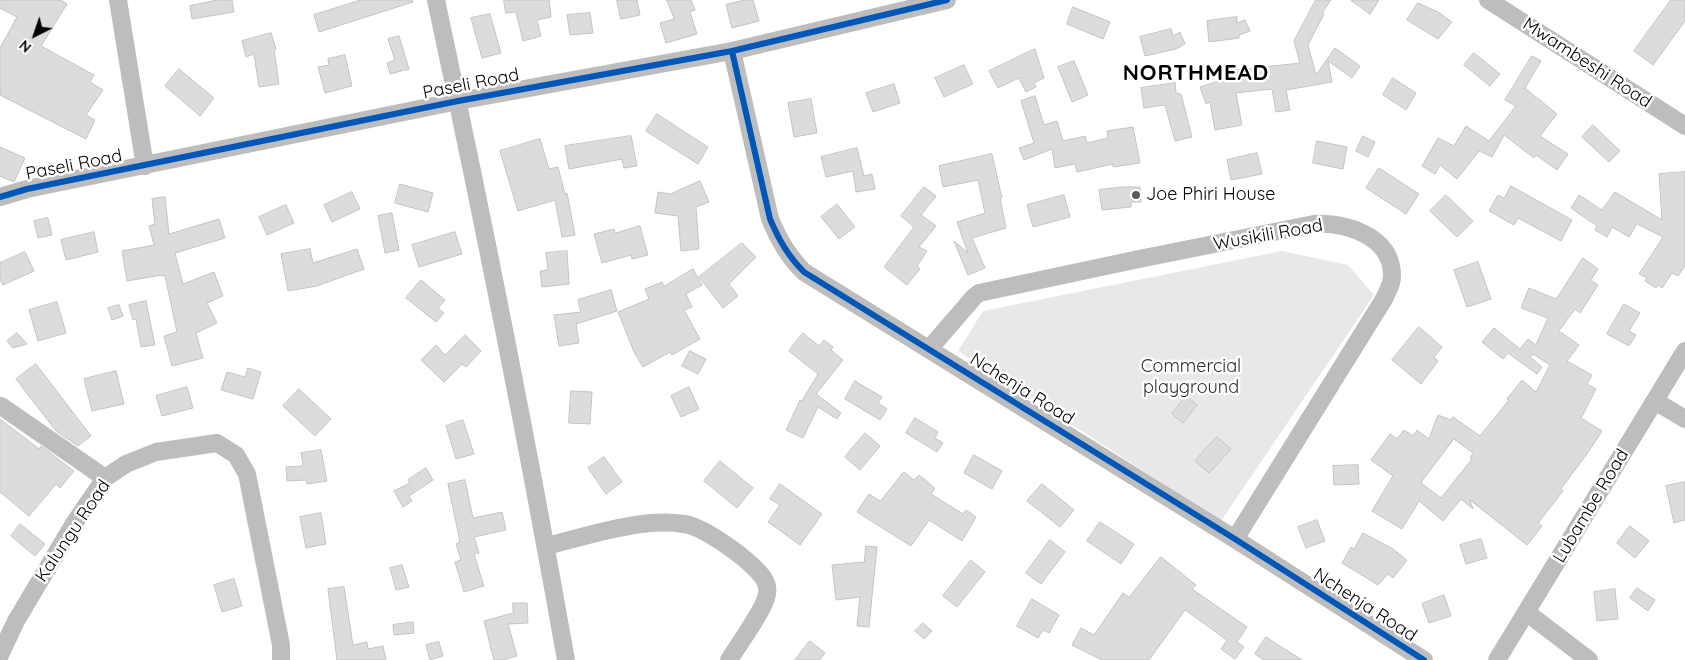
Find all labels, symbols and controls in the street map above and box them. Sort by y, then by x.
north arrow [10,10,60,60]
street label: Mwambeshi Road [1519,13,1655,113]
text: N [15,36,35,56]
district label: NORTHMEAD [1122,60,1270,86]
street label: Paseli Road [421,64,521,104]
street label: Paseli Road [24,145,124,185]
place label: Joe Phiri House [1146,184,1275,206]
marker: Joe Phiri House [1130,189,1142,201]
street label: Wusikili Road [1212,215,1324,255]
street label: Nchenja Road [966,348,1078,430]
park label: Commercial playground [1141,356,1241,398]
street label: Lubambe Road [1549,445,1633,567]
street label: Kalungu Road [31,476,115,586]
street label: Nchenja Road [1309,564,1421,646]

